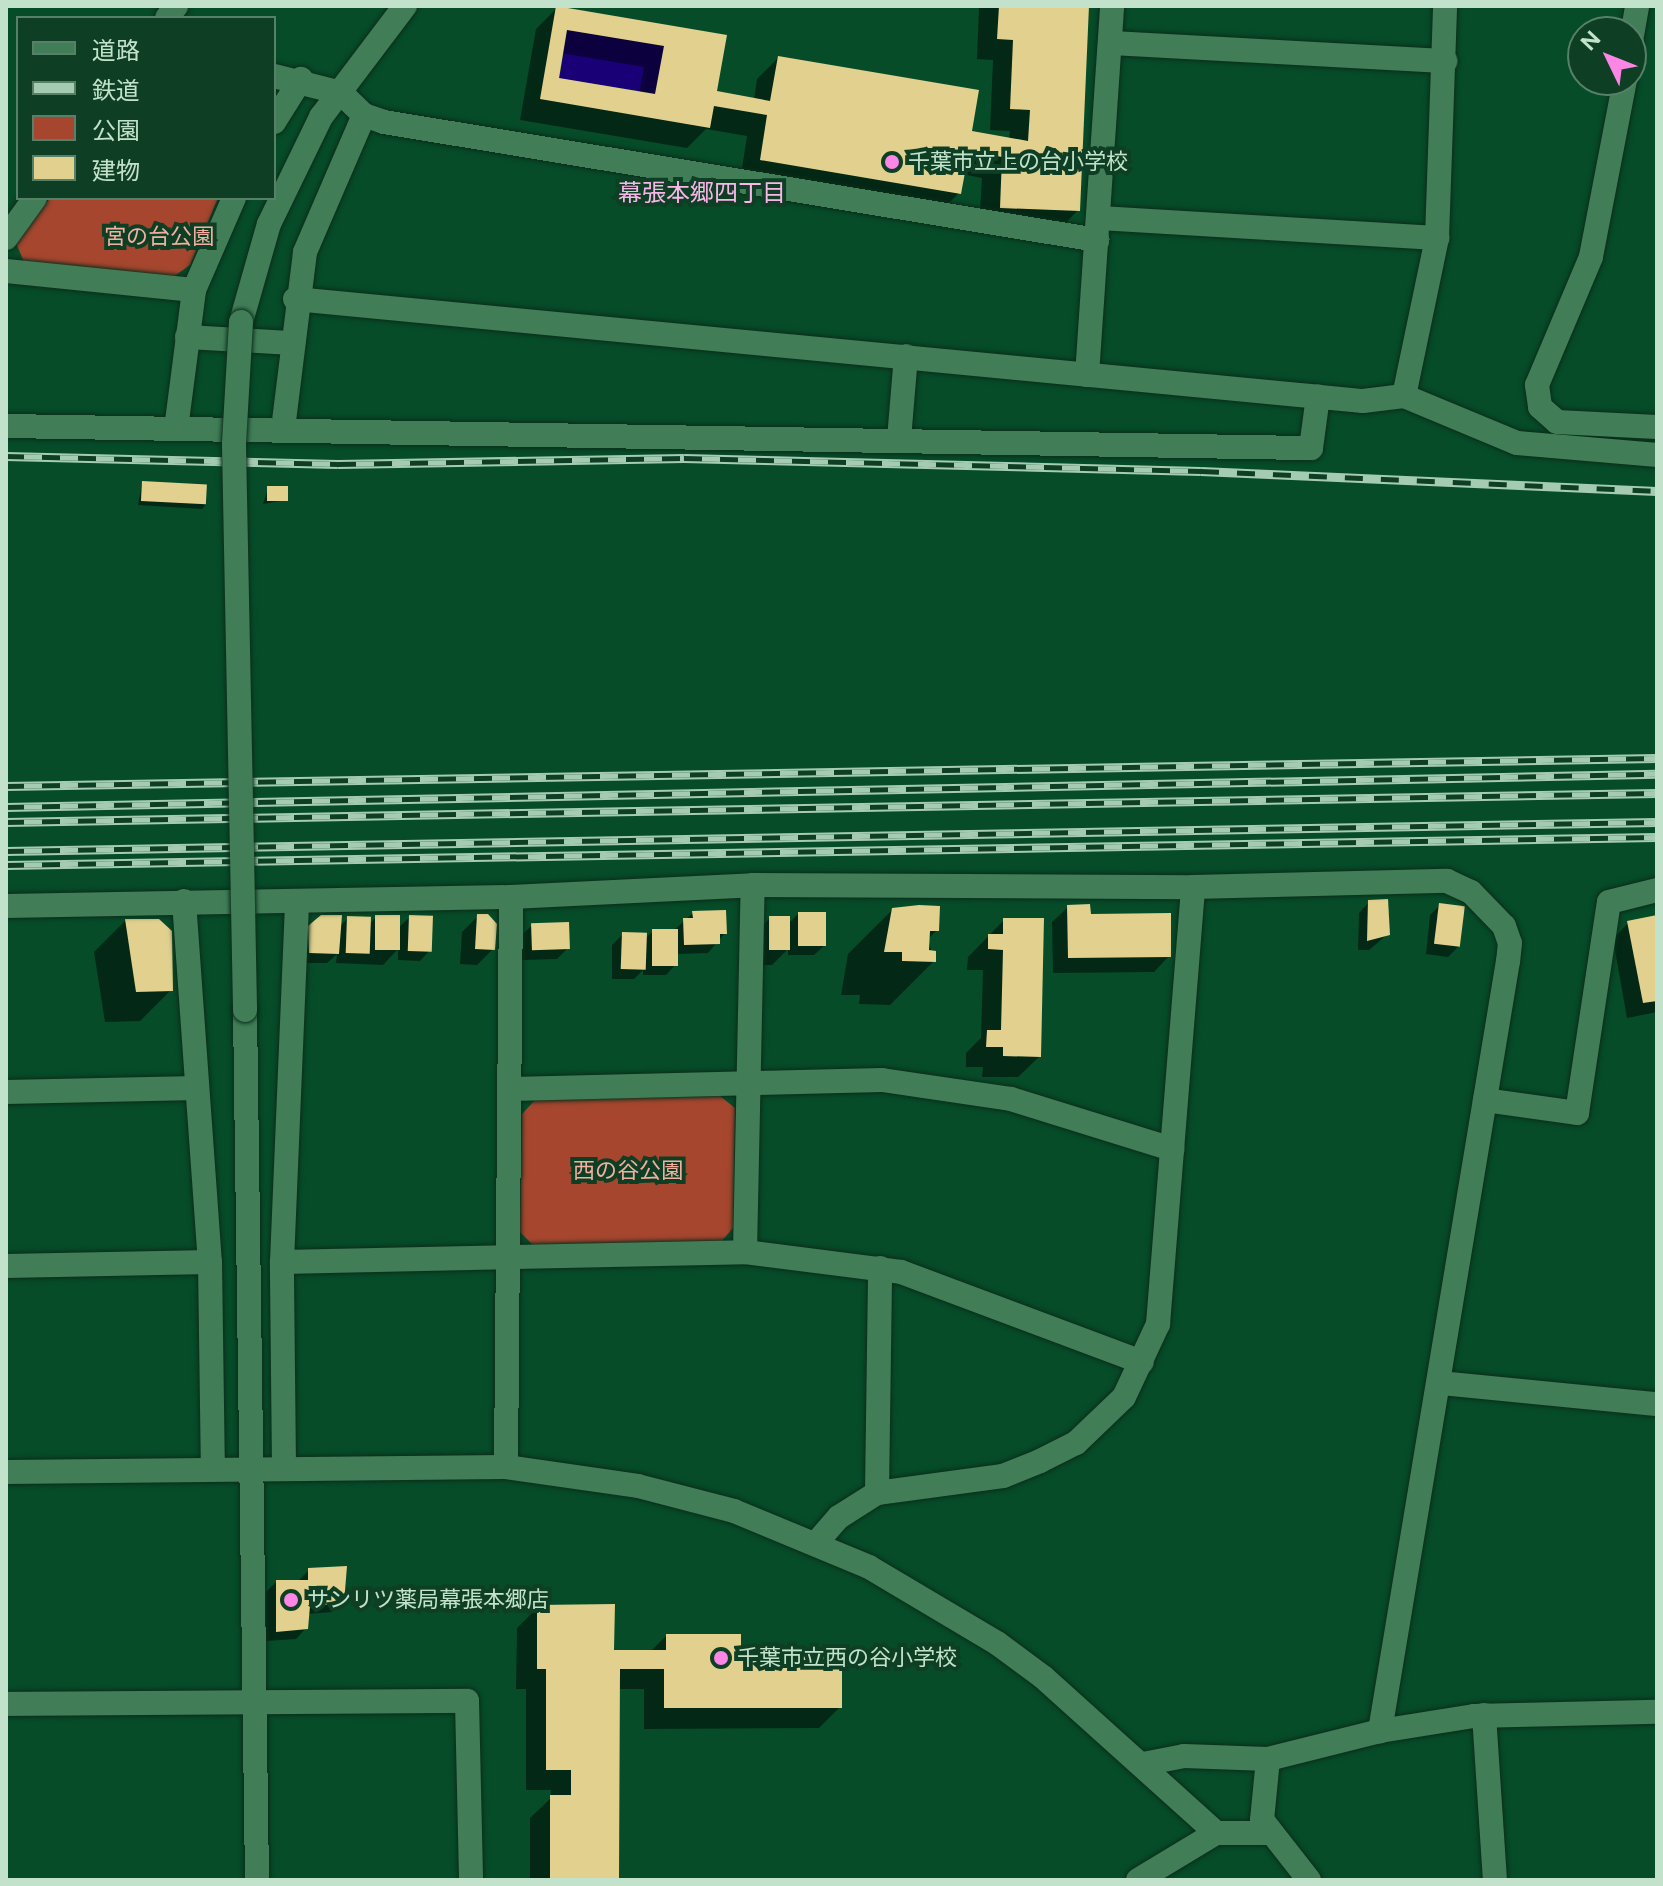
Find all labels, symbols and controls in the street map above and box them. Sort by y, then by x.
legend [16,16,276,200]
north arrow [1567,16,1647,96]
text: N [1575,25,1606,56]
text: 道路 [92,36,140,65]
text: 鉄道 [92,76,140,105]
text: 公園 [92,116,140,145]
place label: 千葉市立上の台小学校 [908,149,1128,175]
marker: 千葉市立上の台小学校 [883,153,901,171]
text: 建物 [92,156,140,185]
district label: 幕張本郷四丁目 [618,179,786,207]
park label: 宮の台公園 [104,224,214,250]
park label: 西の谷公園 [573,1158,683,1184]
place label: サンリツ薬局幕張本郷店 [307,1587,549,1613]
marker: サンリツ薬局幕張本郷店 [282,1591,300,1609]
place label: 千葉市立西の谷小学校 [737,1645,957,1671]
marker: 千葉市立西の谷小学校 [712,1649,730,1667]

